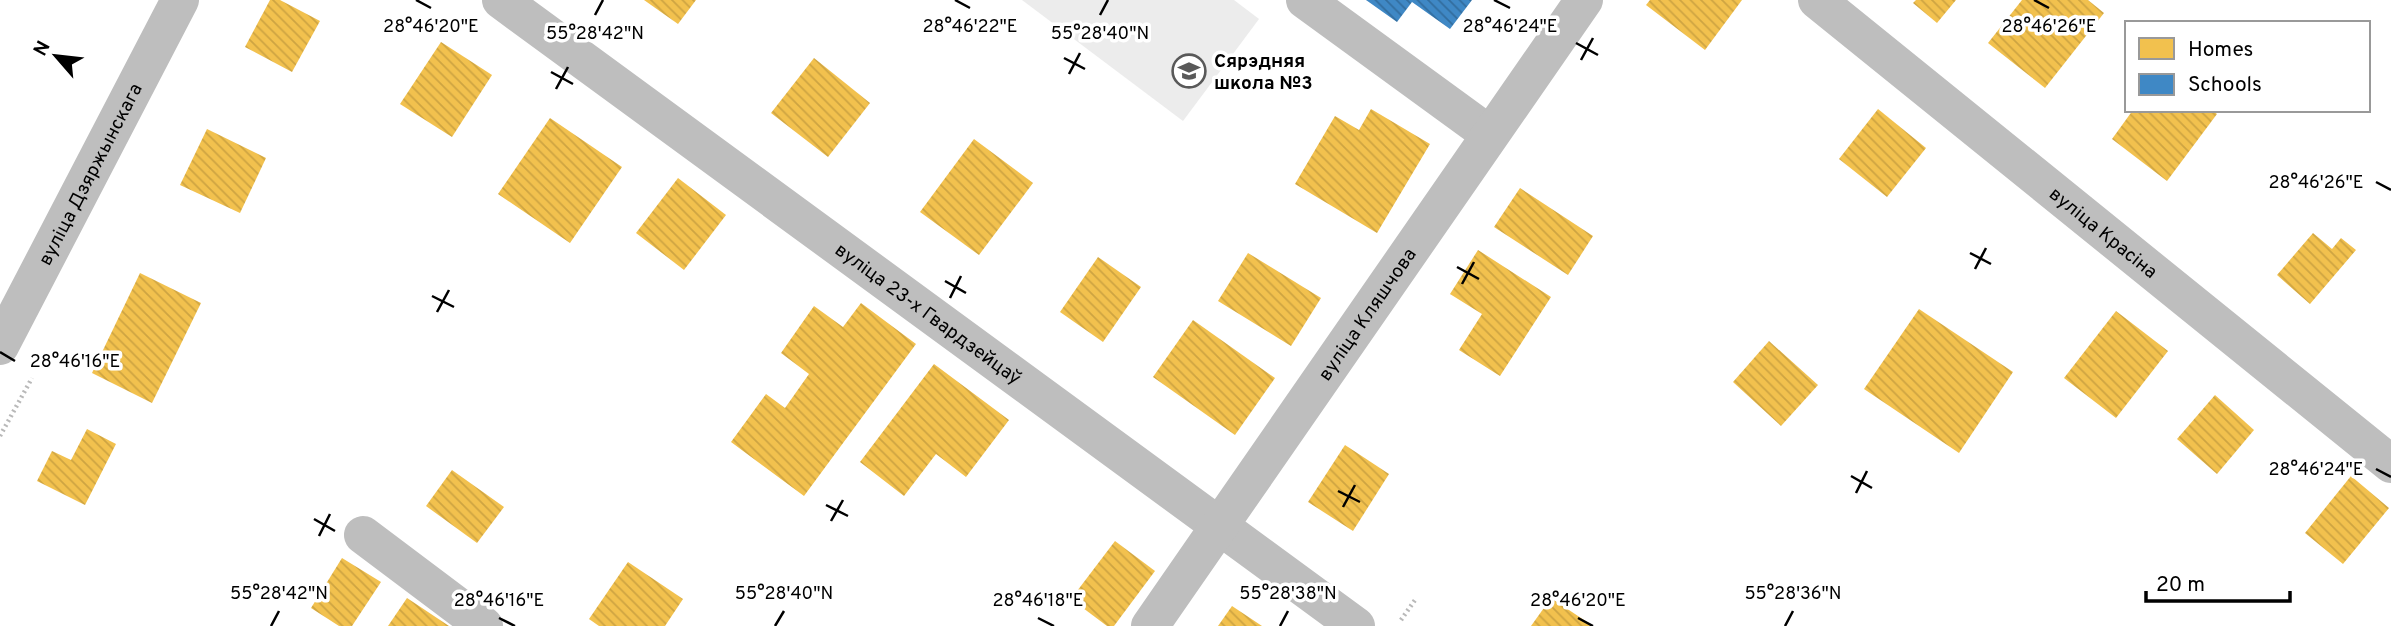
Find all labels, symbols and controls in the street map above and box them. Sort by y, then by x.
text: 28°46'20"E [383,16,479,39]
text: 28°46'22"E [922,16,1018,39]
text: 28°46'24"E [1462,16,1558,39]
text: 28°46'26"E [2002,16,2096,39]
north arrow [21,21,91,91]
legend [2125,21,2370,112]
text: 55°28'42"N [546,23,644,46]
text: 55°28'40"N [1051,23,1149,46]
text: N [29,37,57,61]
text: Homes [2188,37,2253,64]
place label: Сярэдняя школа №3 [1214,50,1313,96]
school or university icon: Сярэдняя школа №3 [1170,52,1208,90]
text: Schools [2188,72,2262,99]
street label: вуліца Дзяржынскага [34,80,149,270]
text: 28°46'26"E [2269,172,2363,195]
street label: вуліца Красіна [2044,183,2162,285]
street label: вуліца 23-х Гвардзейцаў [830,239,1025,391]
street label: вуліца Кляшчова [1314,244,1423,386]
text: 28°46'16"E [30,351,120,374]
text: 28°46'24"E [2268,459,2364,482]
scale bar [2146,560,2290,604]
text: 20 m [2156,572,2205,599]
text: 55°28'42"N [230,583,328,606]
text: 55°28'40"N [735,583,833,606]
text: 55°28'38"N [1239,583,1337,606]
text: 55°28'36"N [1744,583,1842,606]
text: 28°46'16"E [454,590,544,613]
text: 28°46'18"E [993,590,1083,613]
text: 28°46'20"E [1530,590,1626,613]

